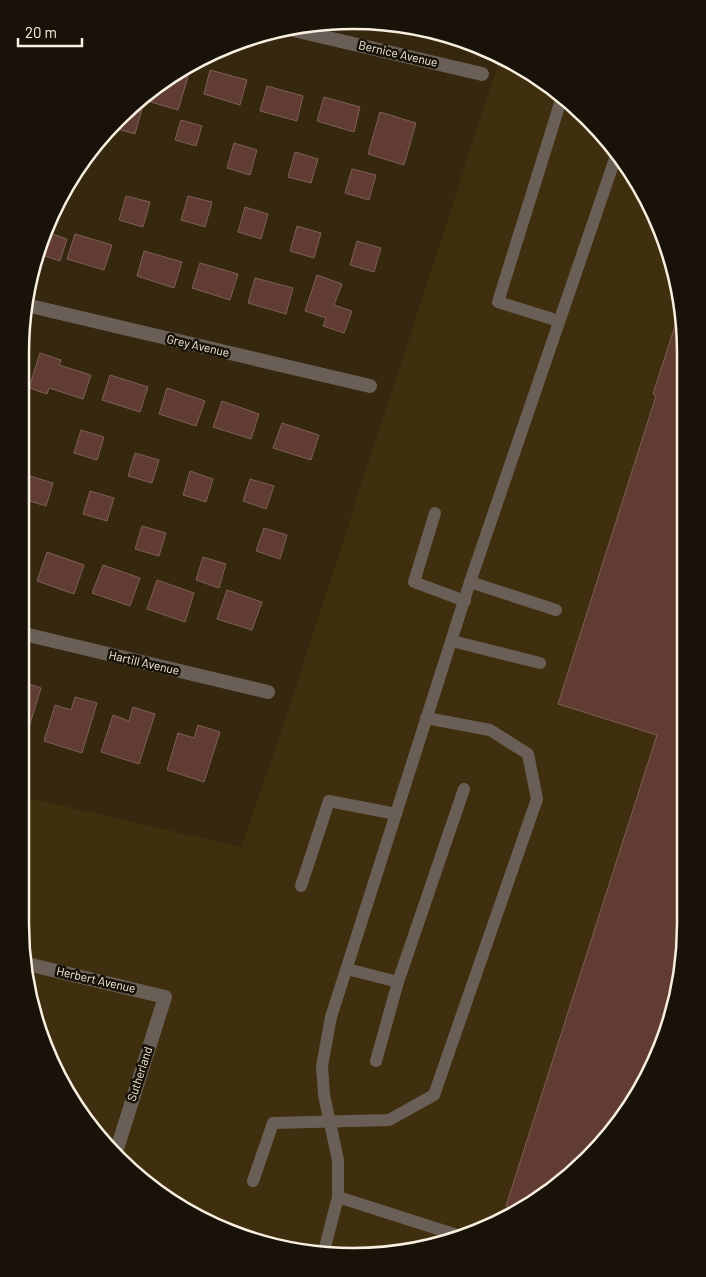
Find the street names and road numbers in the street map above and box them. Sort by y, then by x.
street label: Bernice Avenue [357,37,439,69]
street label: Grey Avenue [165,331,231,359]
street label: Hartill Avenue [108,647,181,677]
street label: Herbert Avenue [55,963,137,995]
street label: Sutherland [124,1045,154,1103]

